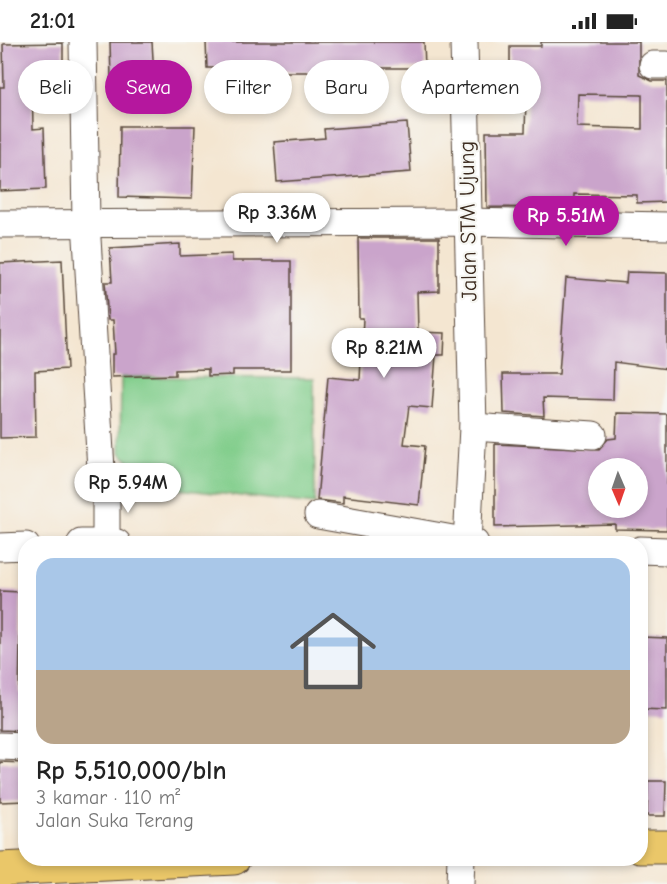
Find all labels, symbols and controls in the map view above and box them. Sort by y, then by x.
text: 21:01 [30,8,75,34]
chip: Beli [18,60,93,114]
chip: Sewa [105,60,192,114]
chip: Filter [204,60,292,114]
chip: Baru [304,60,389,114]
chip: Apartemen [401,60,541,114]
street label: Jalan STM Ujung [454,140,482,302]
pin: Rp 3.36M [215,193,339,244]
pin: Rp 5.51M [504,196,628,247]
text: Rp 3.36M [237,201,317,224]
text: Rp 5.51M [527,204,605,227]
pin: Rp 8.21M [322,328,446,379]
text: Rp 8.21M [346,336,423,359]
north arrow [588,458,648,518]
map controls [588,458,648,518]
pin: Rp 5.94M [66,463,190,514]
text: Rp 5.94M [88,471,168,494]
icon: home [279,597,387,705]
text: Rp 5,510,000/bln [36,756,227,786]
text: 3 kamar · 110 m² [36,786,180,809]
text: Jalan Suka Terang [36,809,194,832]

